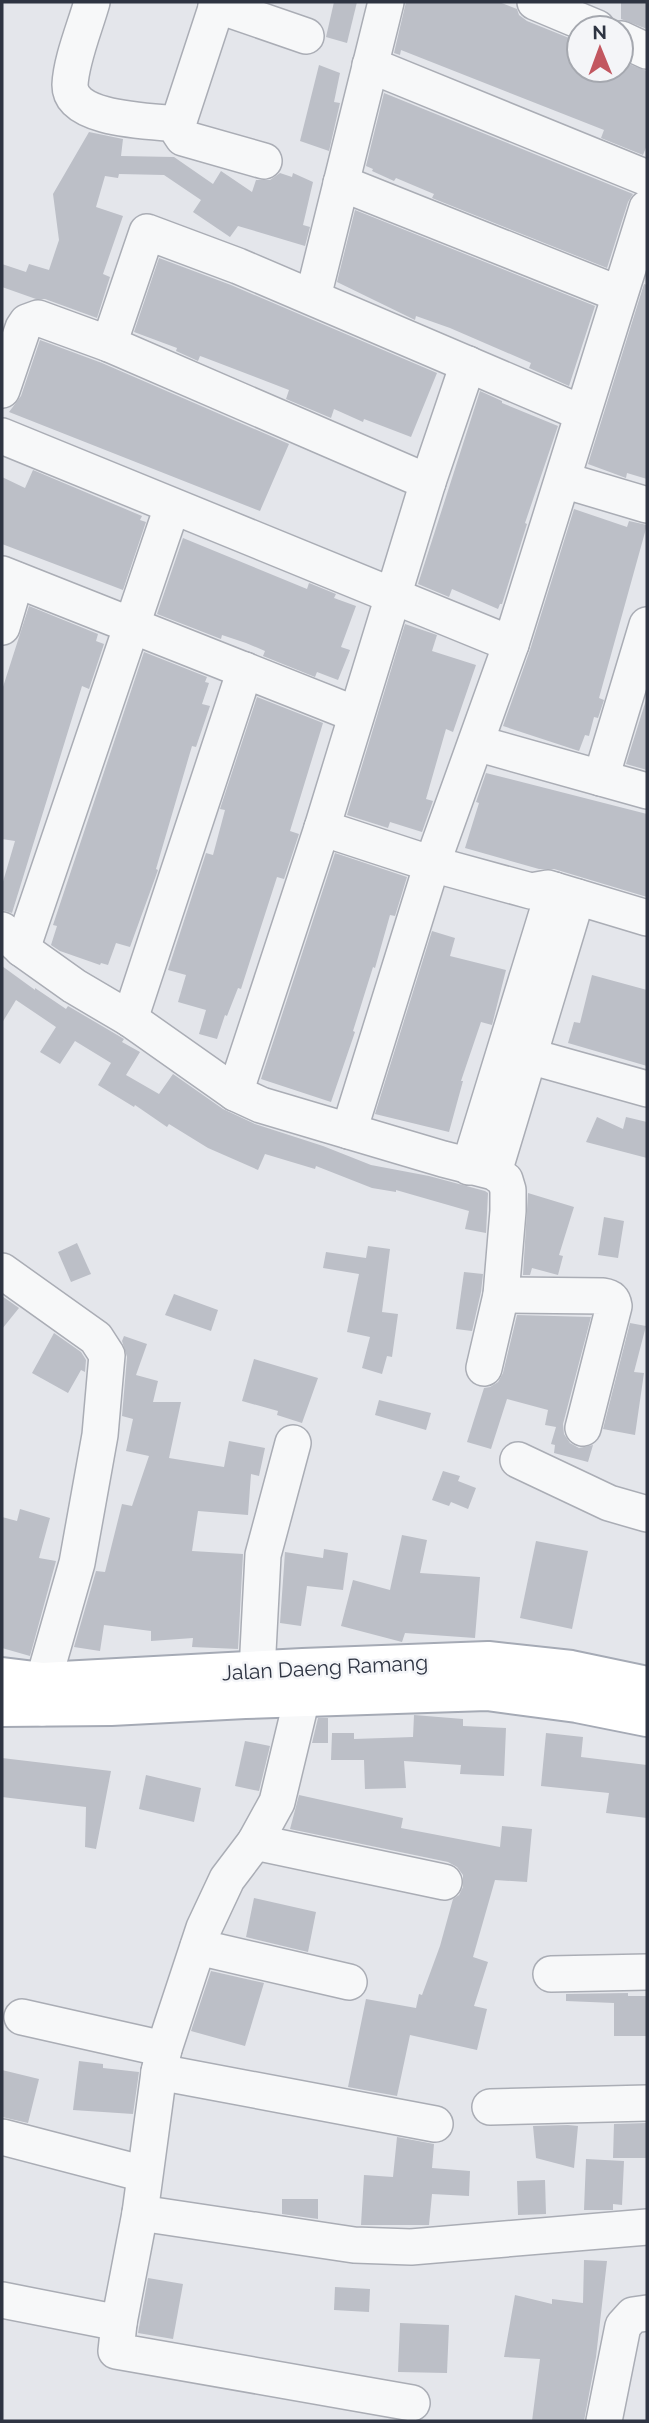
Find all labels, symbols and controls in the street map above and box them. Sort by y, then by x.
north arrow [565,14,635,84]
text: N [592,21,607,43]
street label: Jalan Daeng Ramang [221,1650,429,1685]

